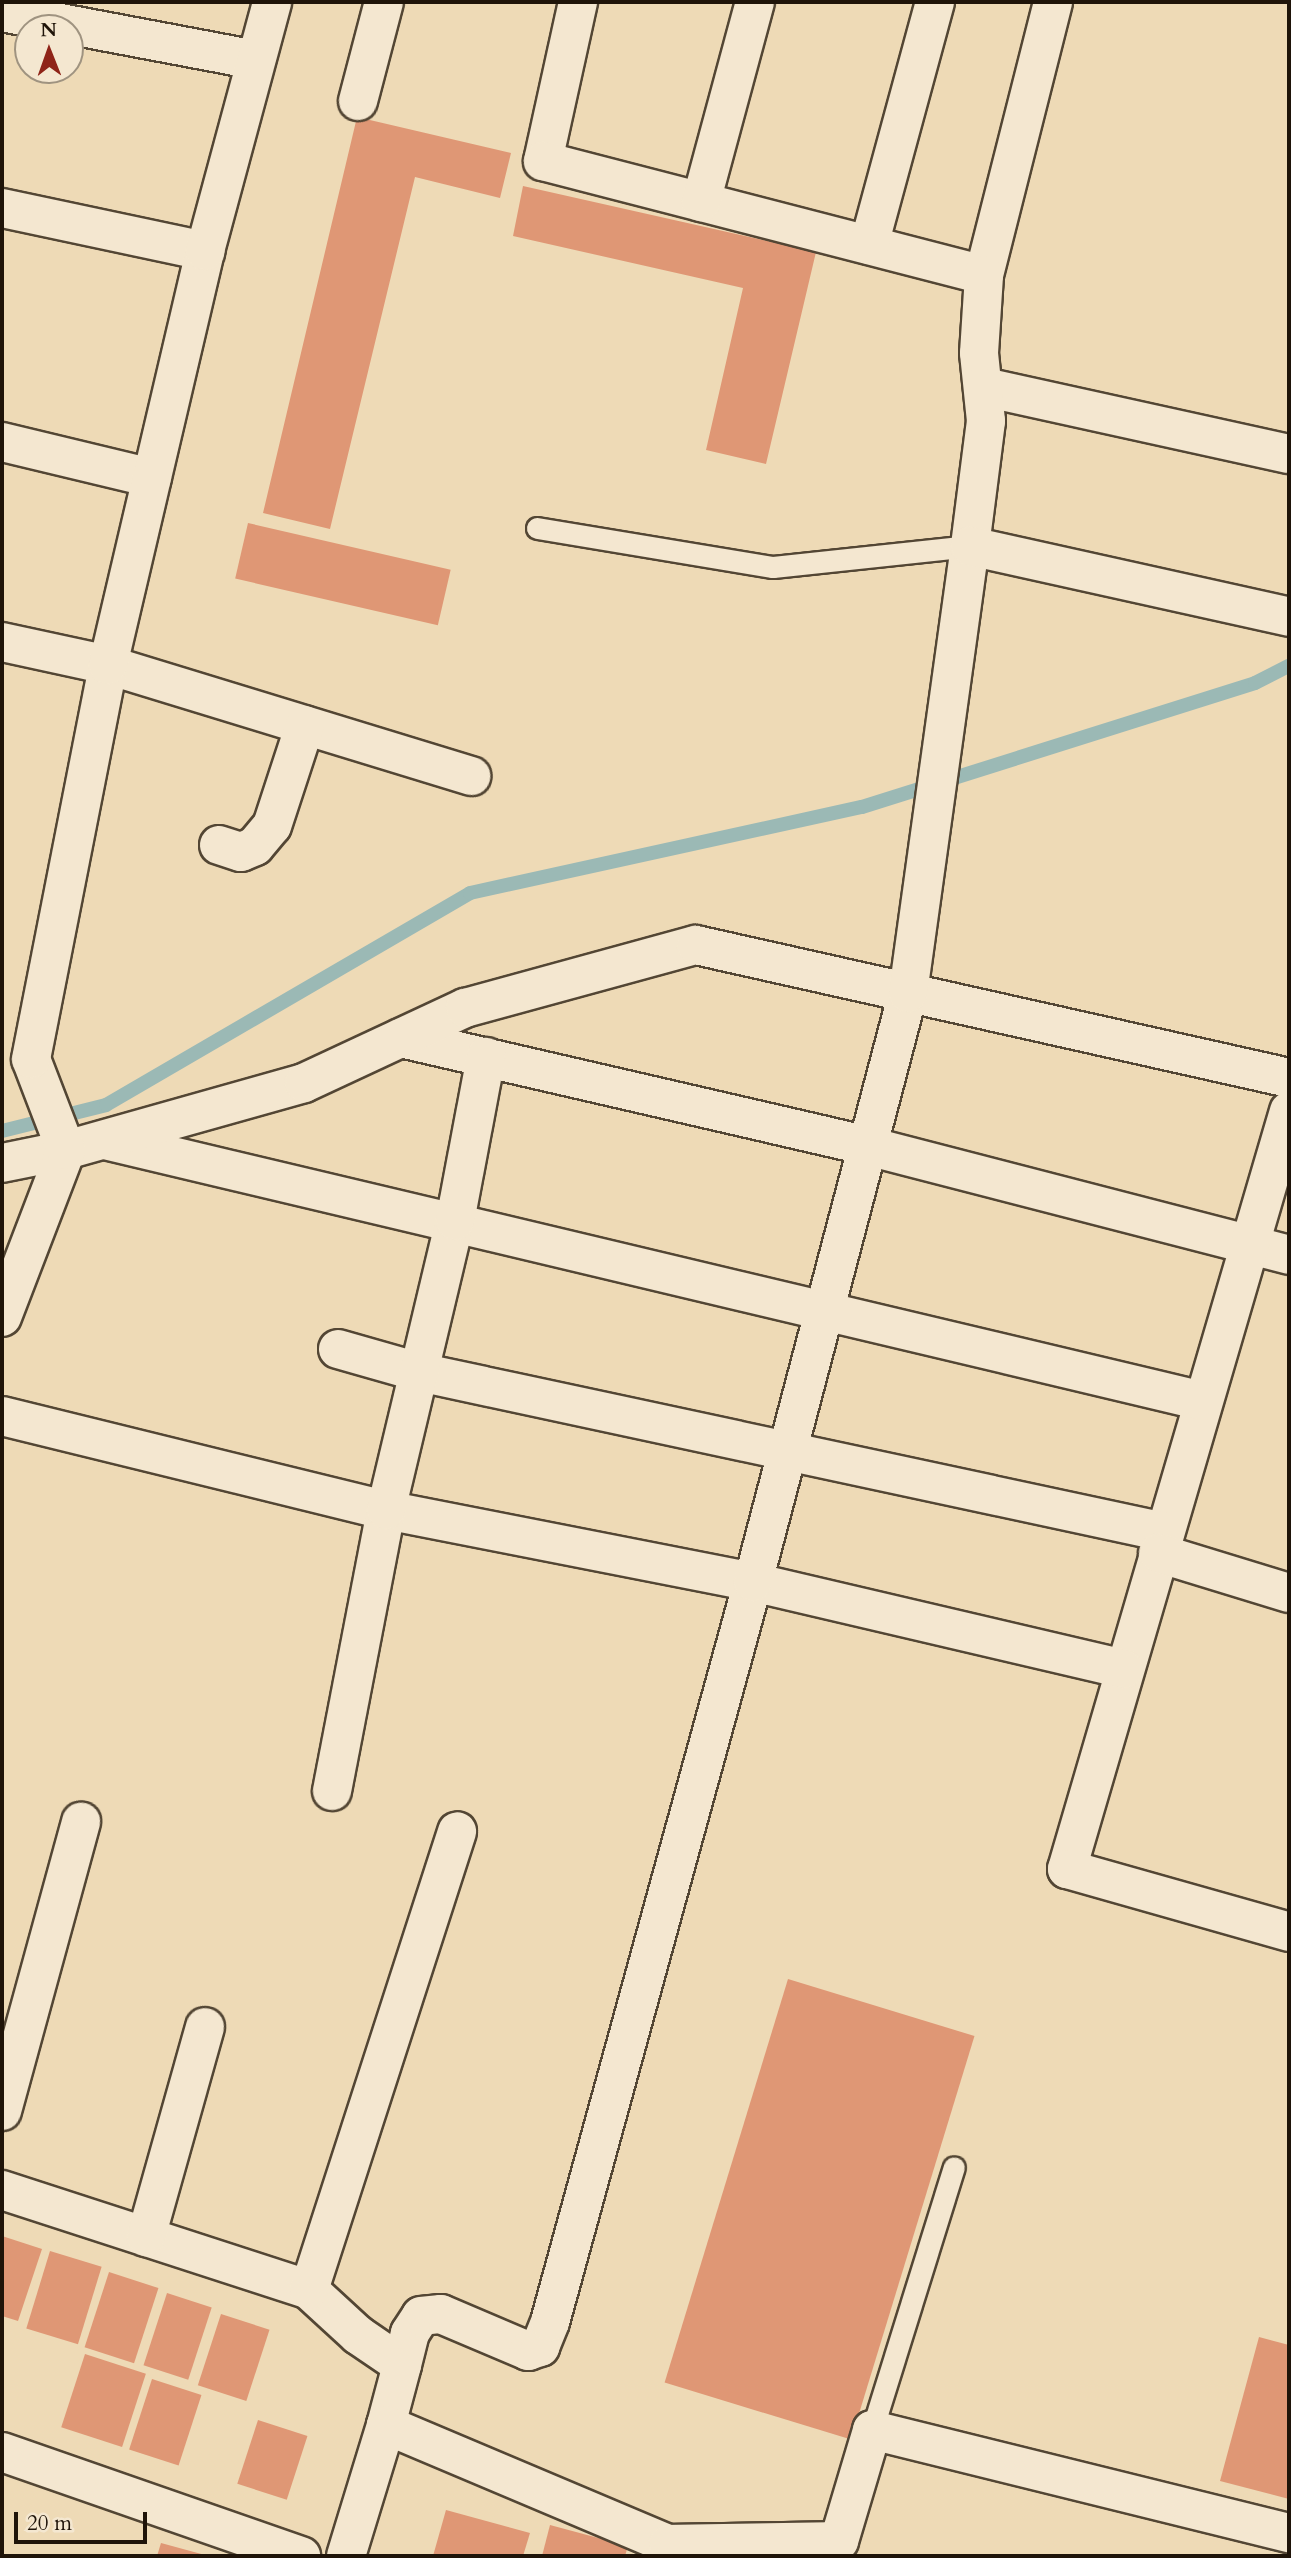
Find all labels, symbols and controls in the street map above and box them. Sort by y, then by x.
north arrow [14,14,84,84]
text: N [40,17,57,43]
scale bar [18,2498,150,2542]
text: 20 m [27,2509,72,2538]

